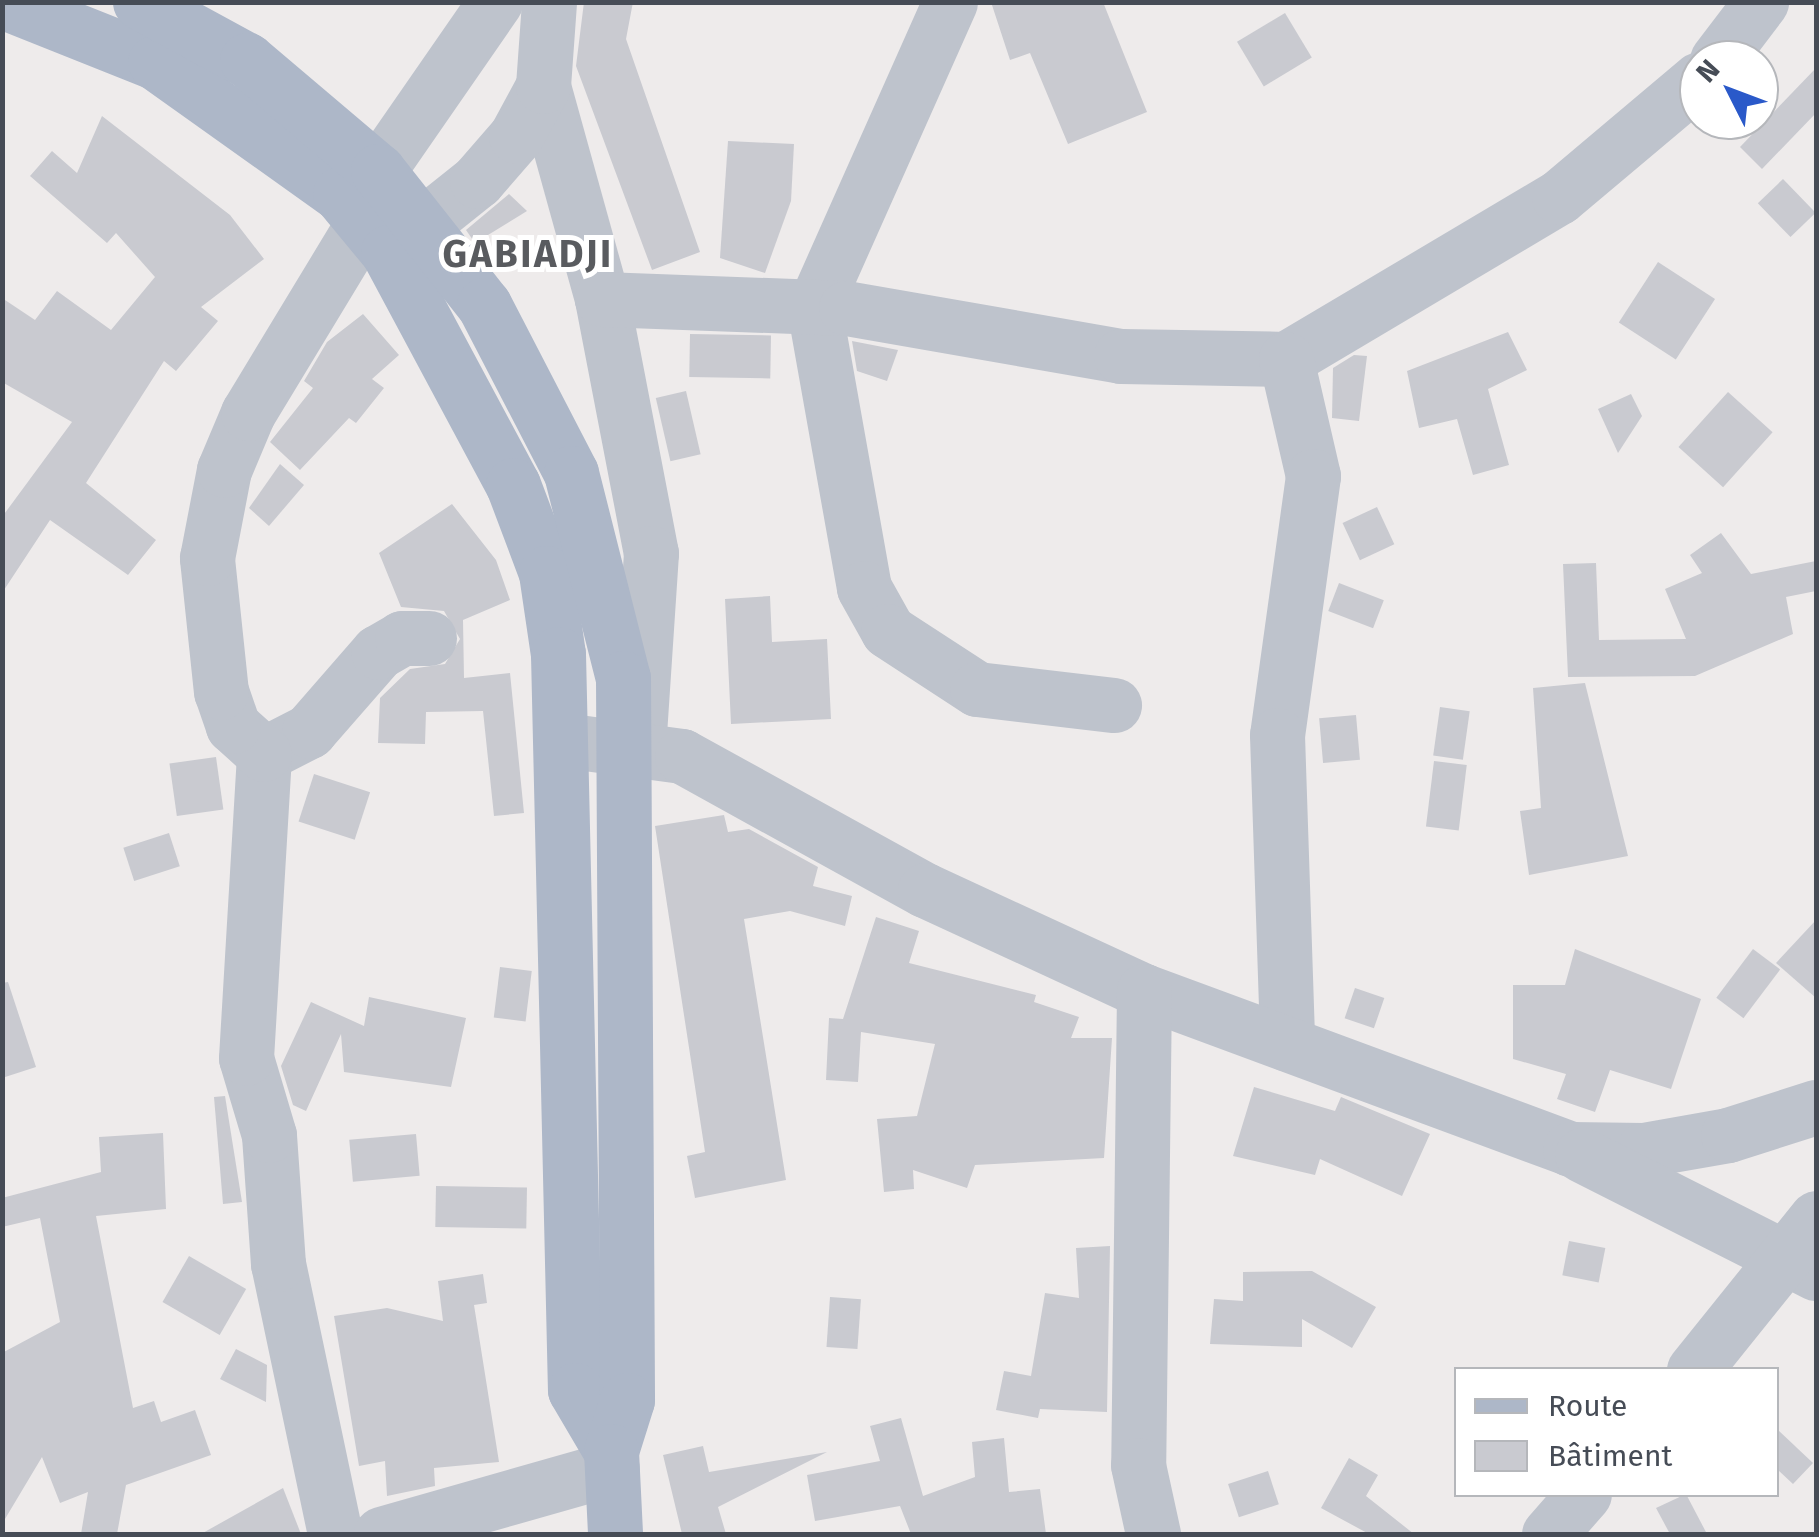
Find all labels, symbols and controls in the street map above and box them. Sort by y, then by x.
north arrow [1679,40,1779,140]
text: N [1689,53,1726,89]
district label: GABIADJI [442,232,614,278]
legend [1454,1367,1779,1497]
text: Route [1548,1388,1627,1424]
text: Bâtiment [1548,1438,1672,1474]

